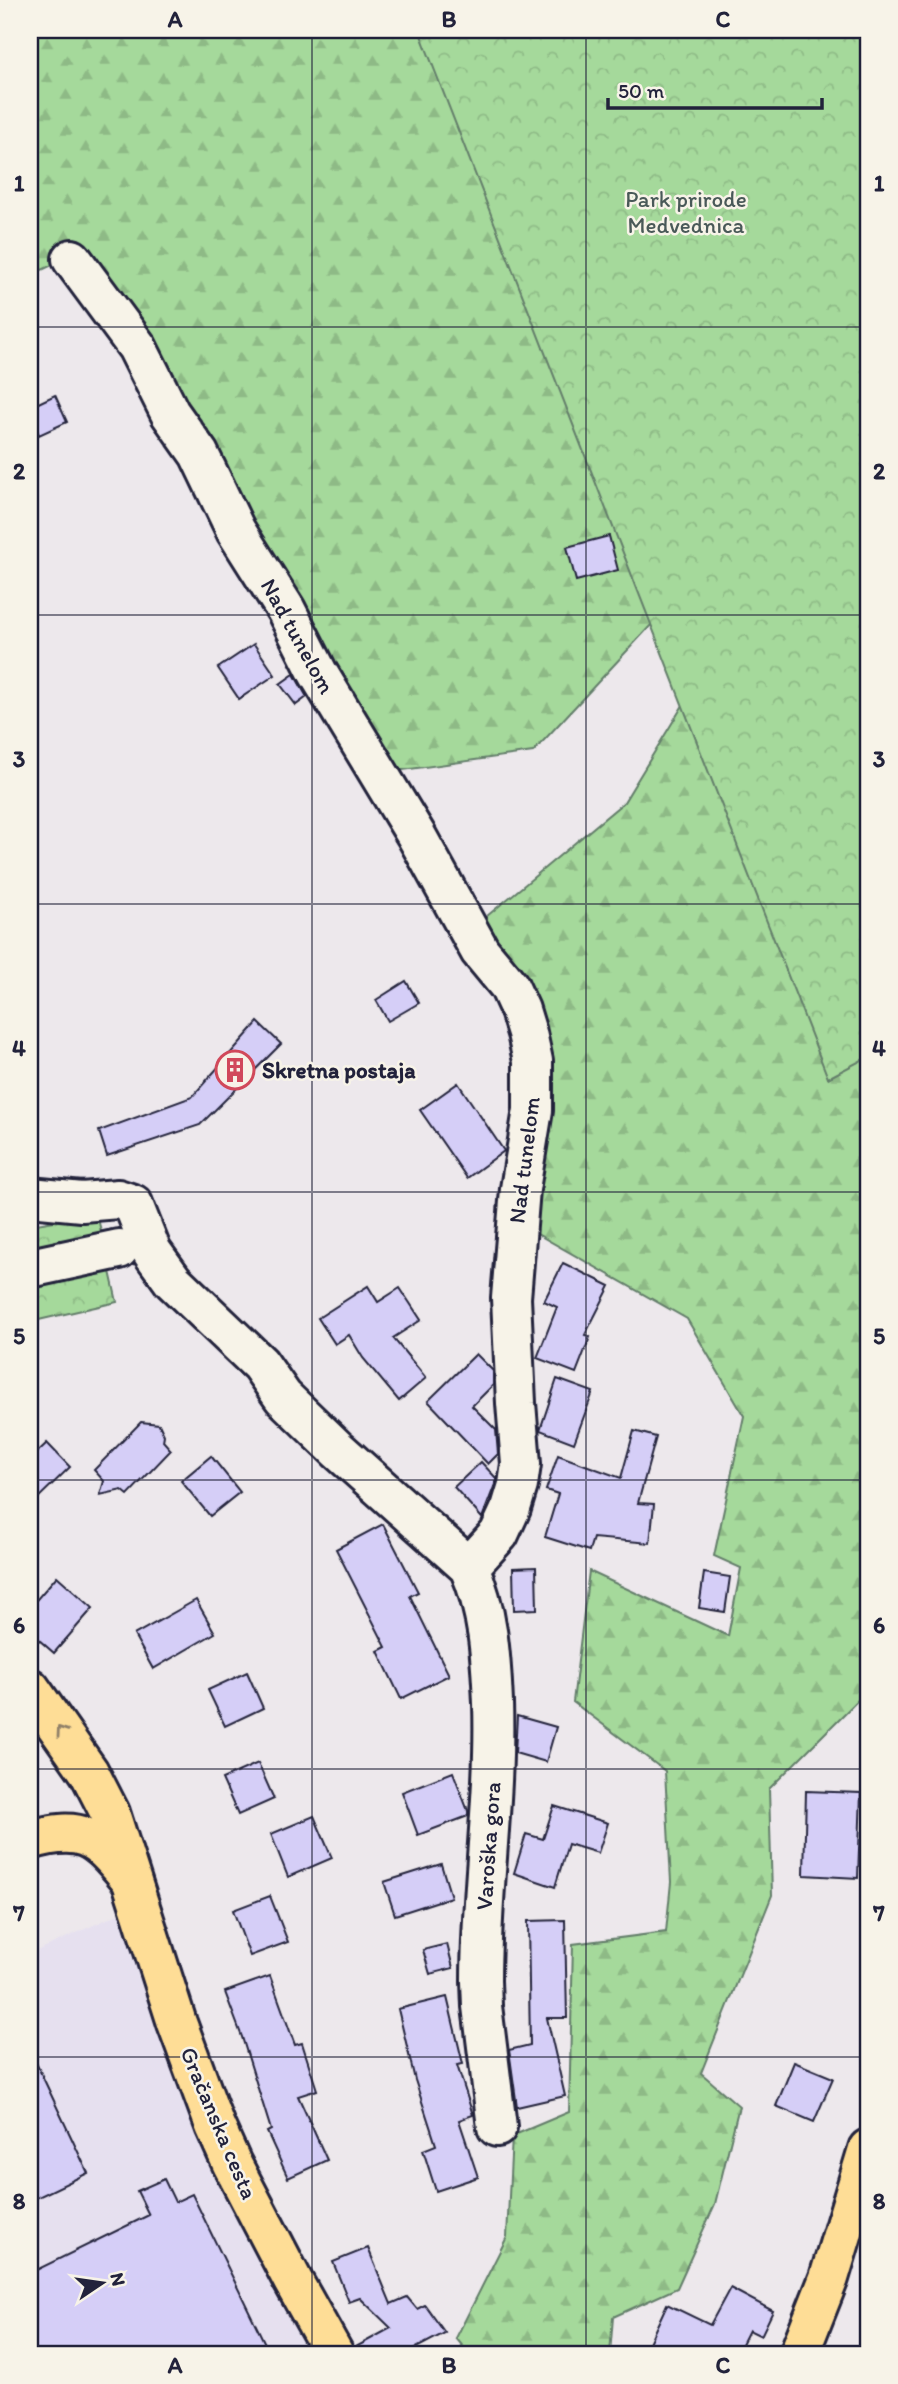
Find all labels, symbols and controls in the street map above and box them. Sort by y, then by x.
text: A [167,5,183,33]
text: B [442,5,457,33]
text: C [716,5,731,33]
scale bar [608,66,821,110]
text: 50 m [618,78,665,103]
text: 1 [14,169,25,197]
text: 1 [874,169,885,197]
park label: Park prirode Medvednica [625,185,747,239]
text: 2 [13,457,26,485]
text: 2 [873,457,886,485]
street label: Nad tunelom [255,573,341,699]
text: 3 [13,745,26,773]
text: 3 [873,745,886,773]
text: 4 [12,1034,26,1062]
text: 4 [872,1034,886,1062]
building icon: Skretna postaja [214,1049,256,1091]
place label: Skretna postaja [262,1056,416,1084]
street label: Nad tunelom [502,1095,546,1225]
text: 5 [13,1322,25,1350]
text: 5 [873,1322,885,1350]
text: 6 [13,1611,25,1639]
text: 6 [873,1611,885,1639]
one-way arrow [57,1726,69,1739]
street label: Varoška gora [470,1781,506,1911]
text: 7 [12,1899,25,1927]
text: 7 [872,1899,885,1927]
street label: Gračanska cesta [174,2043,264,2203]
text: 8 [13,2187,26,2215]
text: 8 [873,2187,886,2215]
north arrow [66,2248,136,2318]
text: N [105,2270,131,2288]
text: A [167,2351,183,2379]
text: B [442,2351,457,2379]
text: C [716,2351,731,2379]

